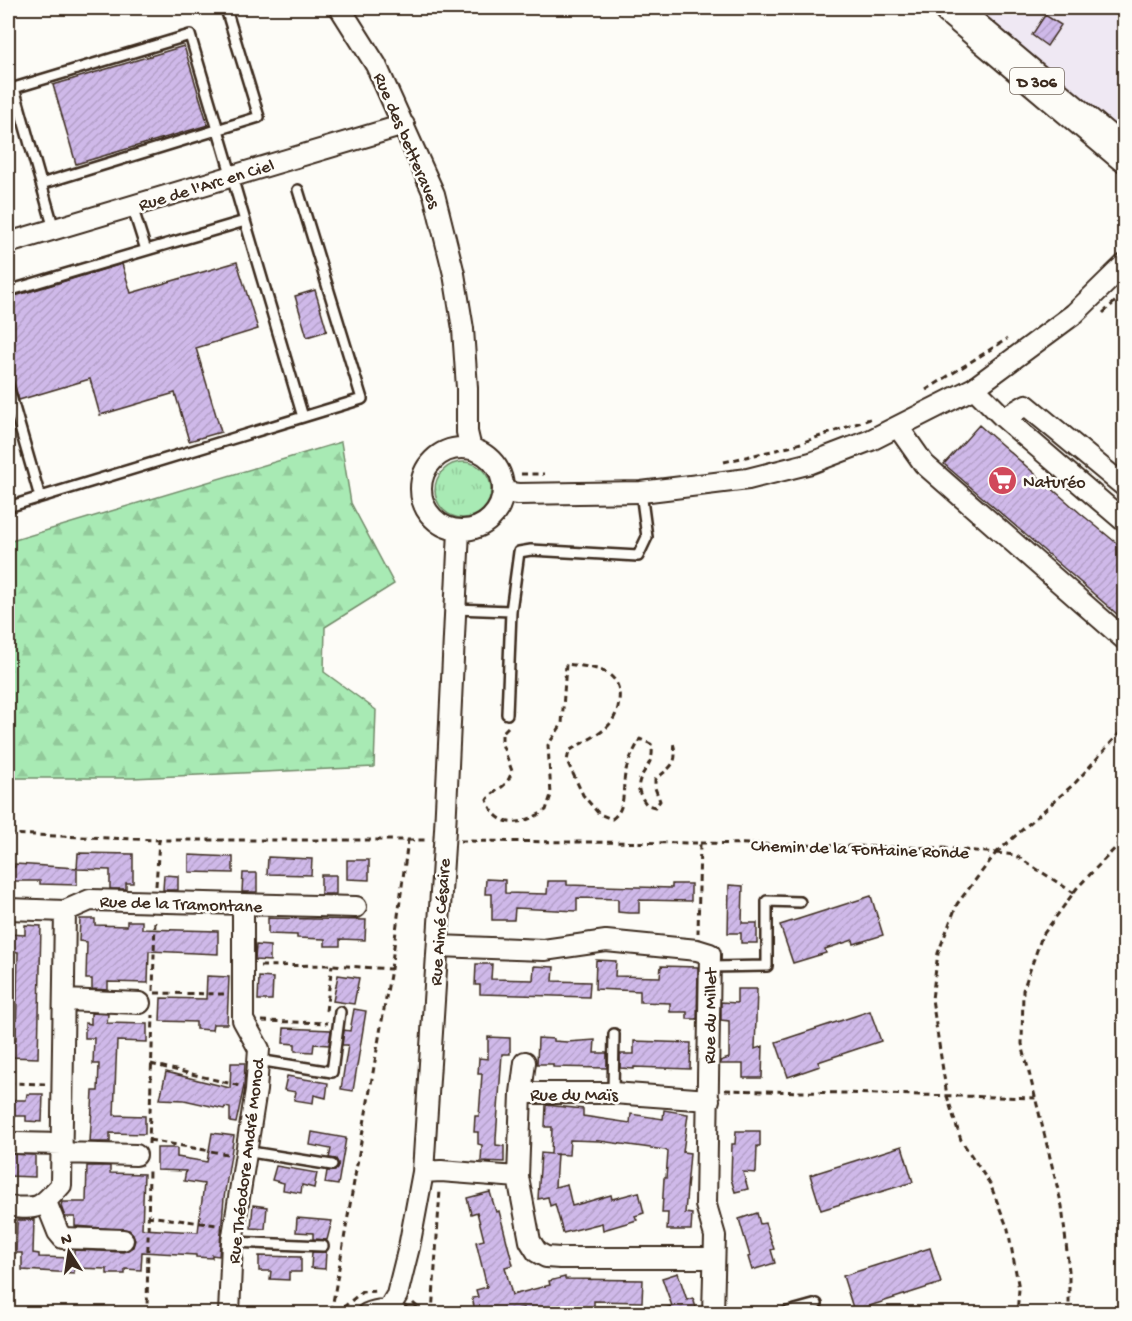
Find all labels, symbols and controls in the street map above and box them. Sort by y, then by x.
road number: D 306 [1010,68,1064,94]
street label: Rue des betteraves [368,70,444,213]
street label: Rue de l'Arc en Ciel [137,156,277,217]
supermarket icon: Naturéo [986,465,1018,497]
place label: Naturéo [1023,473,1086,494]
street label: Chemin de la Fontaine Ronde [751,836,970,865]
street label: Rue Aimé Césaire [427,857,456,987]
street label: Rue de la Tramontane [99,892,263,919]
street label: Rue du Millet [700,966,723,1064]
street label: Rue Théodore André Monod [224,1056,271,1265]
street label: Rue du Maïs [530,1086,619,1107]
north arrow [39,1222,99,1282]
text: N [60,1230,74,1251]

